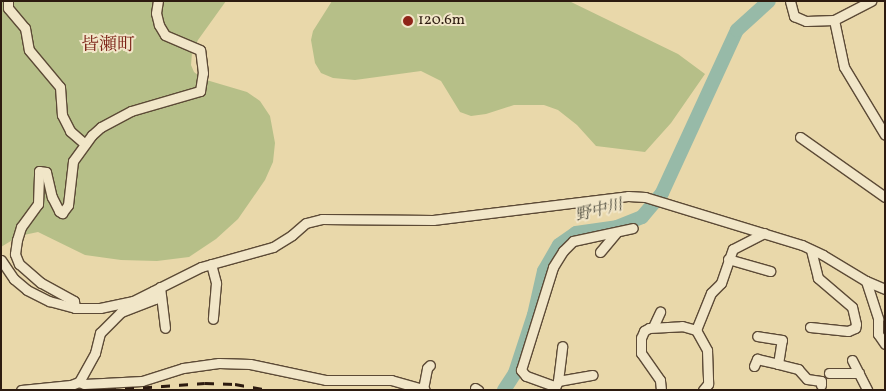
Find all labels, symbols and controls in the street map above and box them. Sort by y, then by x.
place label: 120.6m [418,12,465,30]
marker: 120.6m [402,15,414,27]
district label: 皆瀬町 [81,35,135,57]
water label: 野中川 [573,196,625,226]

